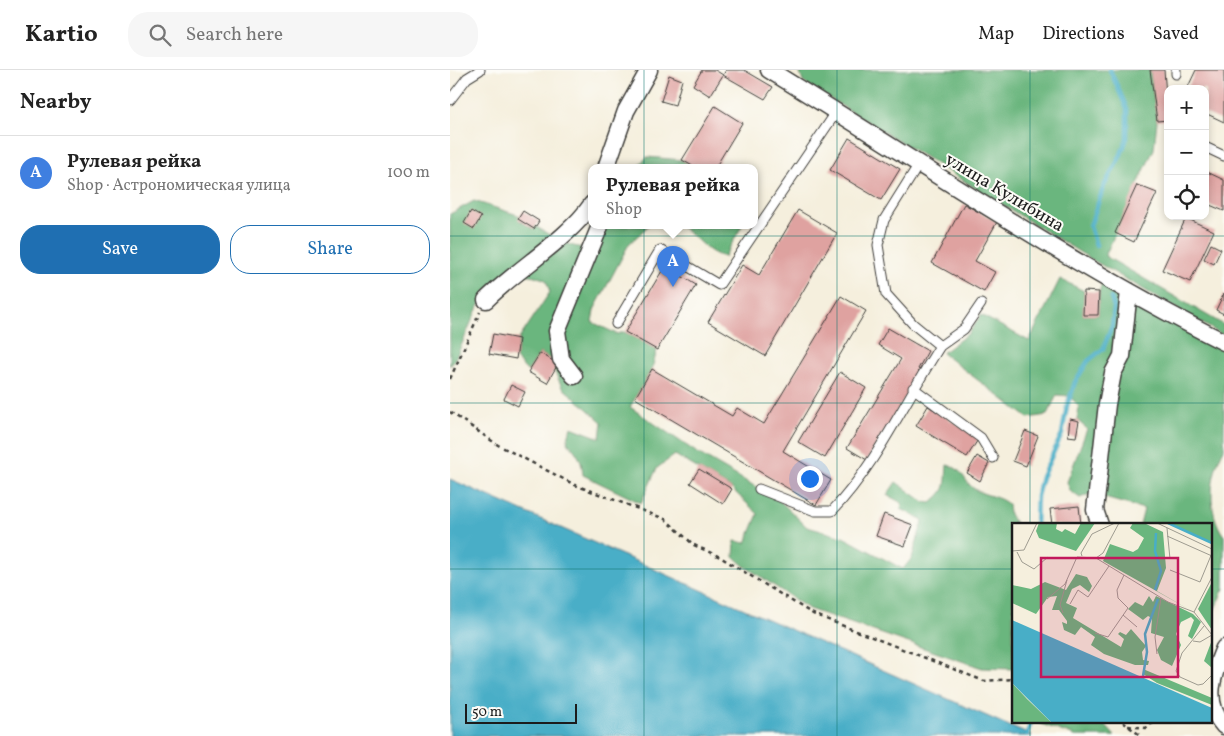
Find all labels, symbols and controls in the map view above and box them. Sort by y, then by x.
search box [128,12,478,57]
text: Kartio [25,18,98,52]
icon: search [146,21,174,49]
text: Search here [186,22,283,48]
text: Map [978,22,1014,47]
text: Directions [1042,22,1125,47]
text: Saved [1153,22,1199,47]
map controls [1164,85,1209,220]
button: + [1164,85,1209,130]
text: Nearby [20,88,91,117]
button: − [1164,130,1209,175]
street label: улица Кулибина [940,148,1069,239]
text: Рулевая рейка [67,149,201,175]
text: A [30,162,42,184]
text: 100 m [387,162,430,184]
popup [588,164,758,229]
text: Рулевая рейка [606,173,740,199]
text: Shop · Астрономическая улица [67,175,291,197]
button: locate [1164,175,1209,220]
text: Shop [606,199,642,221]
button: Save [20,225,220,274]
button: Share [230,225,430,274]
pin: A [657,246,689,287]
your location [797,466,823,492]
inset map [1012,523,1212,724]
scale bar [465,701,578,724]
text: 50 m [472,703,502,722]

